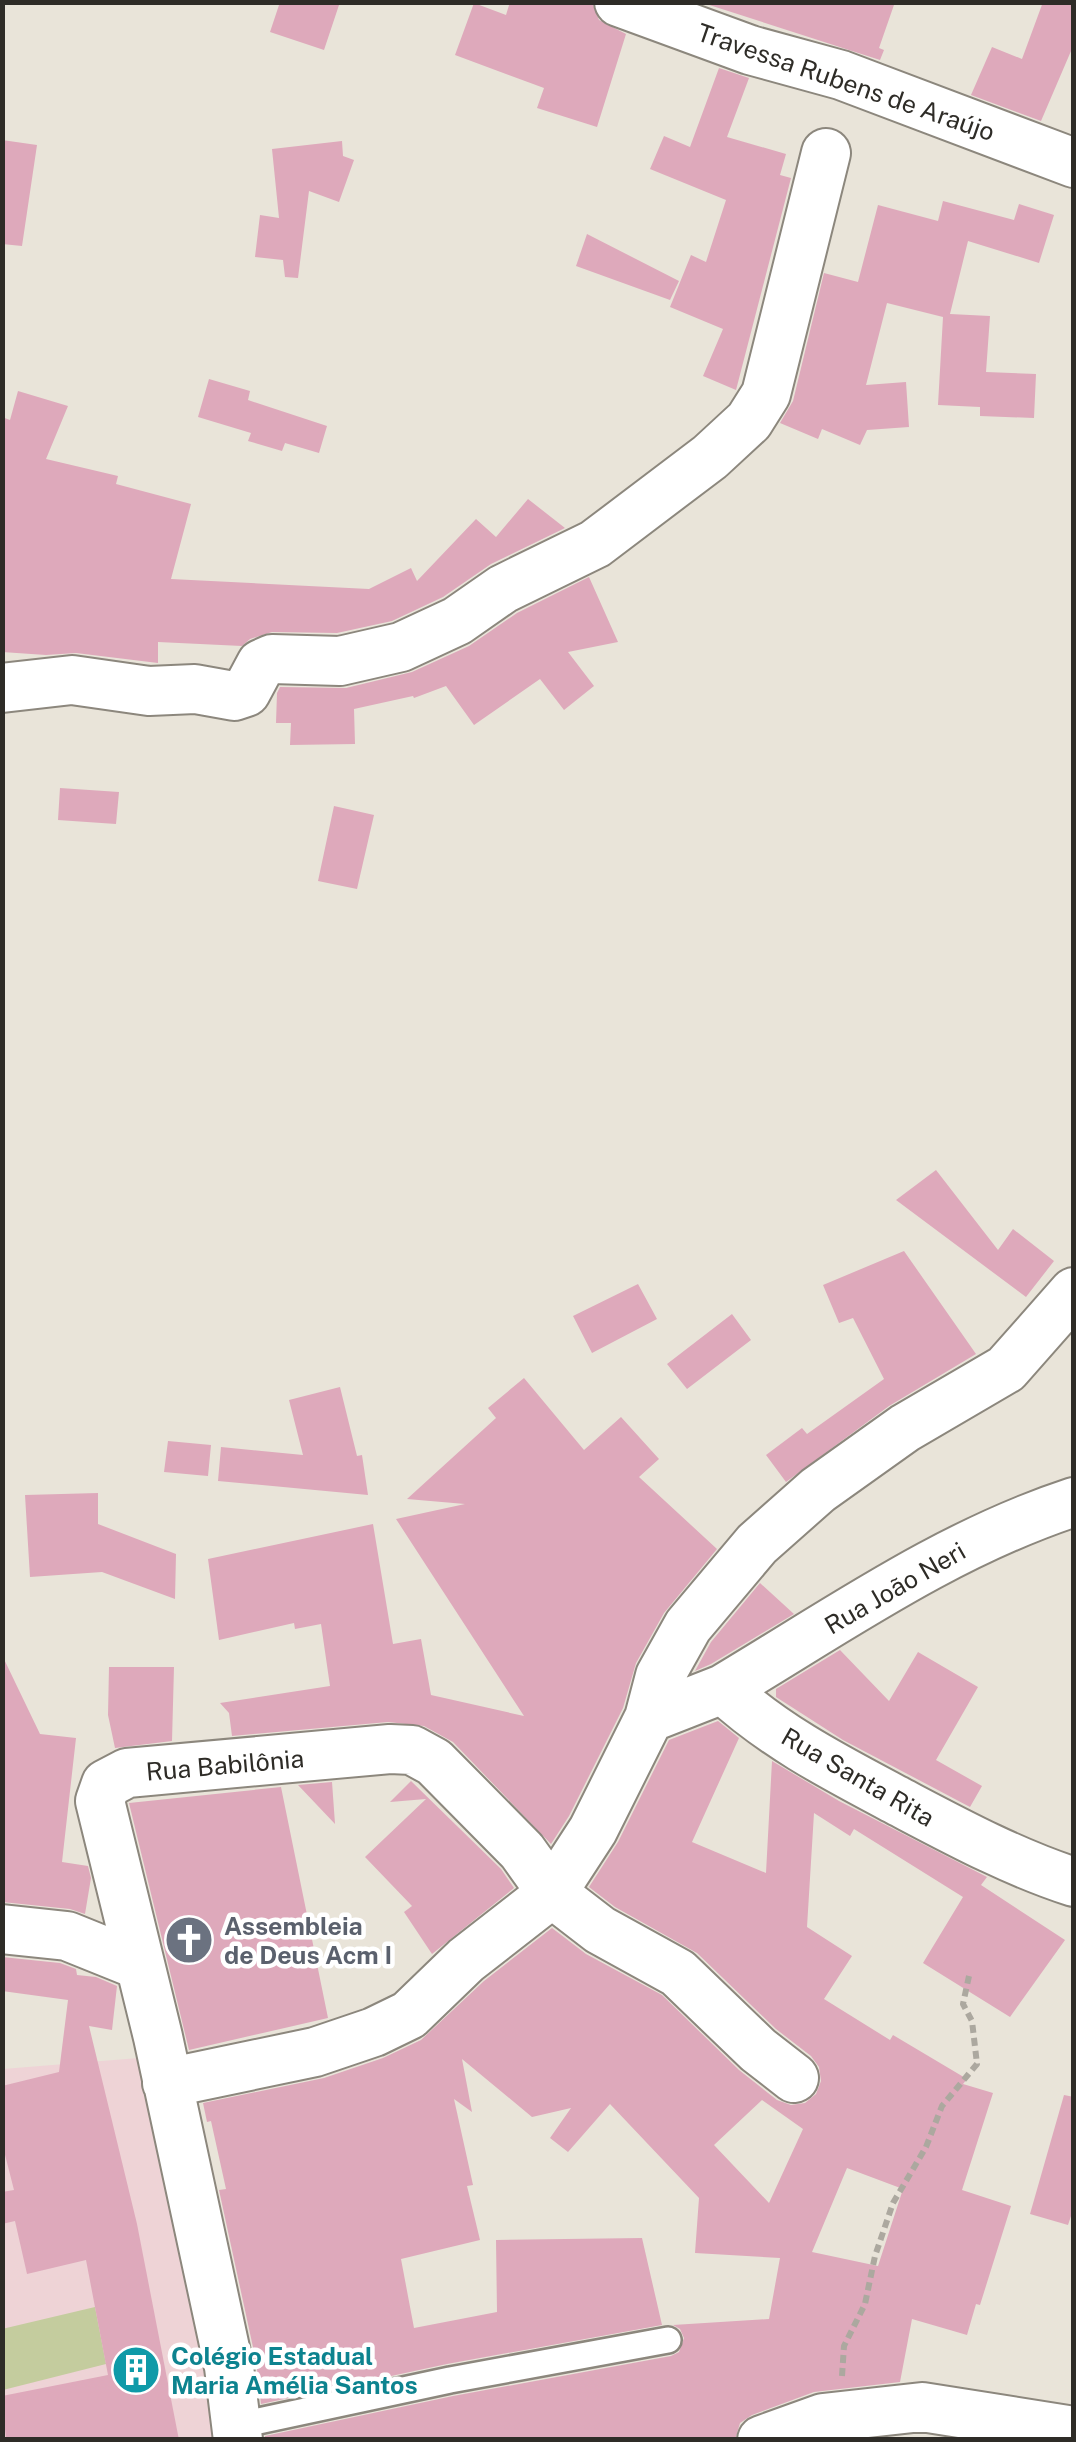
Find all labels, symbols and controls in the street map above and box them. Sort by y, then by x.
street label: Travessa Rubens de Araújo [693,17,999,147]
street label: Rua João Neri [819,1536,971,1640]
street label: Rua Santa Rita [776,1721,940,1833]
street label: Rua Babilônia [145,1743,305,1787]
place label: Assembleia de Deus Acm I [224,1911,392,1970]
church icon: Assembleia de Deus Acm I [163,1914,215,1966]
place label: Colégio Estadual Maria Amélia Santos [171,2341,418,2400]
building icon: Colégio Estadual Maria Amélia Santos [110,2344,162,2396]

